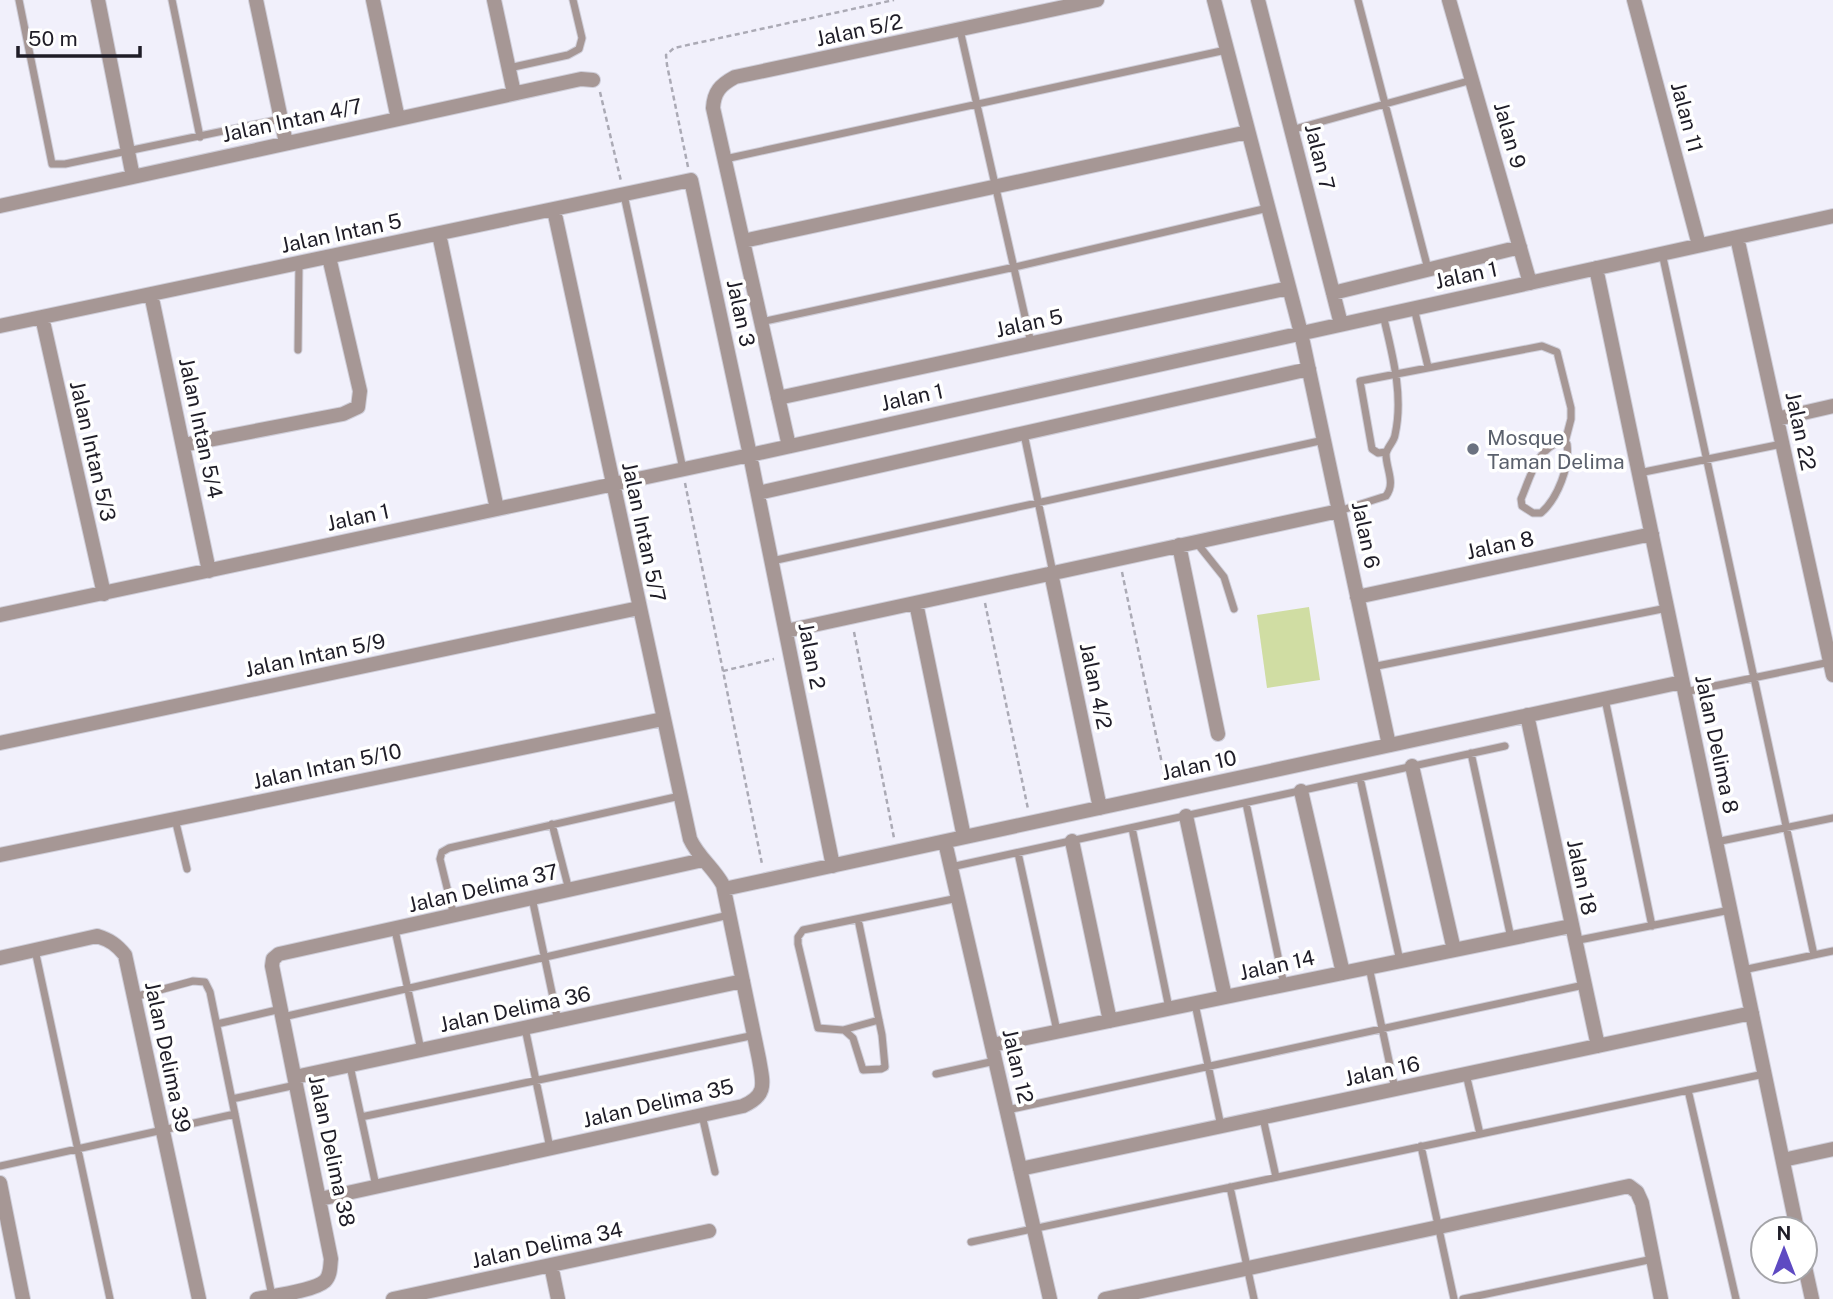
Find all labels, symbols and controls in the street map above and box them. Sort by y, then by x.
street label: Jalan 5/2 [813,9,905,51]
scale bar [18,14,140,58]
text: 50 m [28,26,78,51]
street label: Jalan 11 [1666,79,1708,155]
street label: Jalan Intan 4/7 [220,93,364,147]
street label: Jalan 9 [1489,99,1531,171]
street label: Jalan 7 [1300,121,1340,193]
street label: Jalan Intan 5 [278,208,404,258]
street label: Jalan 1 [1432,256,1500,294]
street label: Jalan 3 [722,277,760,349]
street label: Jalan 5 [993,304,1065,342]
street label: Jalan Intan 5/4 [174,355,228,501]
street label: Jalan Intan 5/3 [65,378,121,524]
street label: Jalan 1 [878,378,946,416]
street label: Jalan 22 [1780,389,1822,473]
place label: Mosque Taman Delima [1487,425,1625,474]
marker: Mosque Taman Delima [1465,441,1481,457]
street label: Jalan Intan 5/7 [617,460,671,604]
street label: Jalan 1 [324,498,392,536]
street label: Jalan 6 [1347,499,1385,571]
street label: Jalan 8 [1464,526,1536,564]
street label: Jalan 2 [793,621,831,691]
street label: Jalan Intan 5/9 [242,628,388,682]
street label: Jalan 4/2 [1075,640,1117,732]
street label: Jalan Delima 8 [1690,672,1744,816]
street label: Jalan Intan 5/10 [250,738,404,794]
street label: Jalan 10 [1159,745,1239,785]
street label: Jalan 18 [1562,837,1602,917]
street label: Jalan Delima 37 [406,859,560,917]
street label: Jalan 14 [1237,945,1317,985]
street label: Jalan Delima 39 [140,979,196,1135]
street label: Jalan Delima 36 [437,981,593,1037]
street label: Jalan 12 [997,1026,1039,1106]
street label: Jalan 16 [1342,1051,1422,1091]
street label: Jalan Delima 38 [304,1073,360,1229]
street label: Jalan Delima 35 [580,1073,736,1133]
north arrow [1749,1215,1819,1285]
street label: Jalan Delima 34 [469,1217,625,1273]
text: N [1777,1222,1791,1244]

